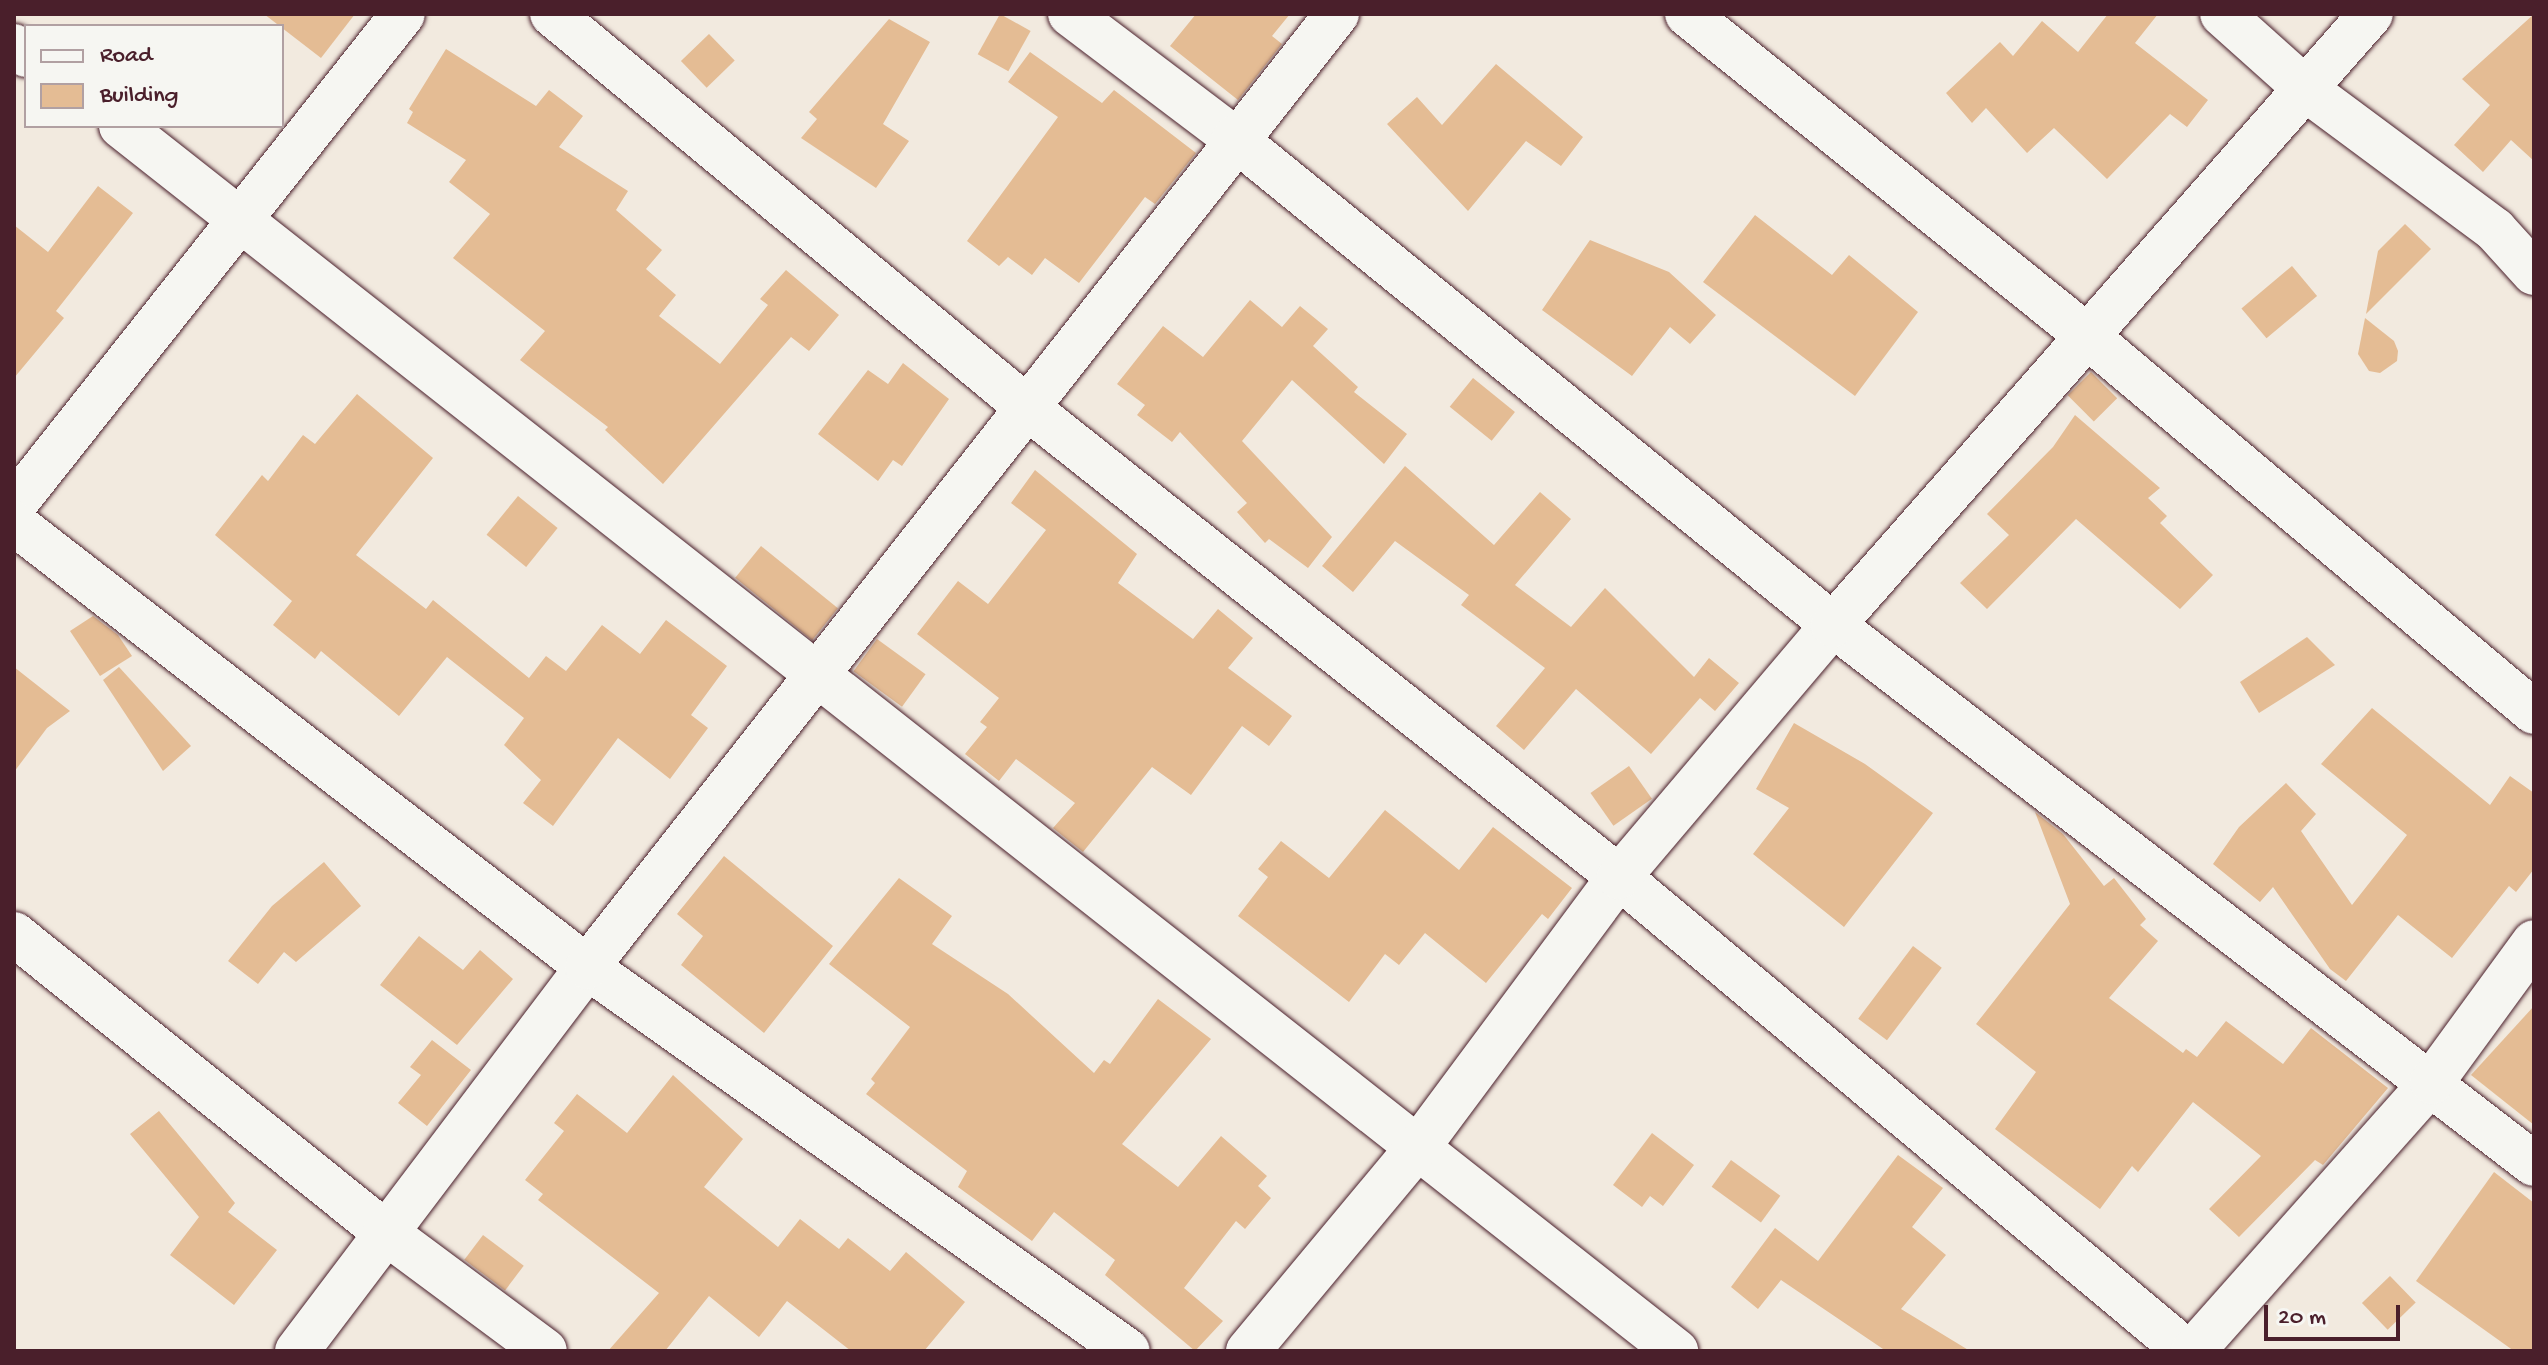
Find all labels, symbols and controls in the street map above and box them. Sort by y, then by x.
legend [24,24,284,128]
text: Road [100,42,152,71]
text: Building [100,82,178,111]
scale bar [2268,1289,2404,1339]
text: 20 m [2278,1304,2326,1333]

